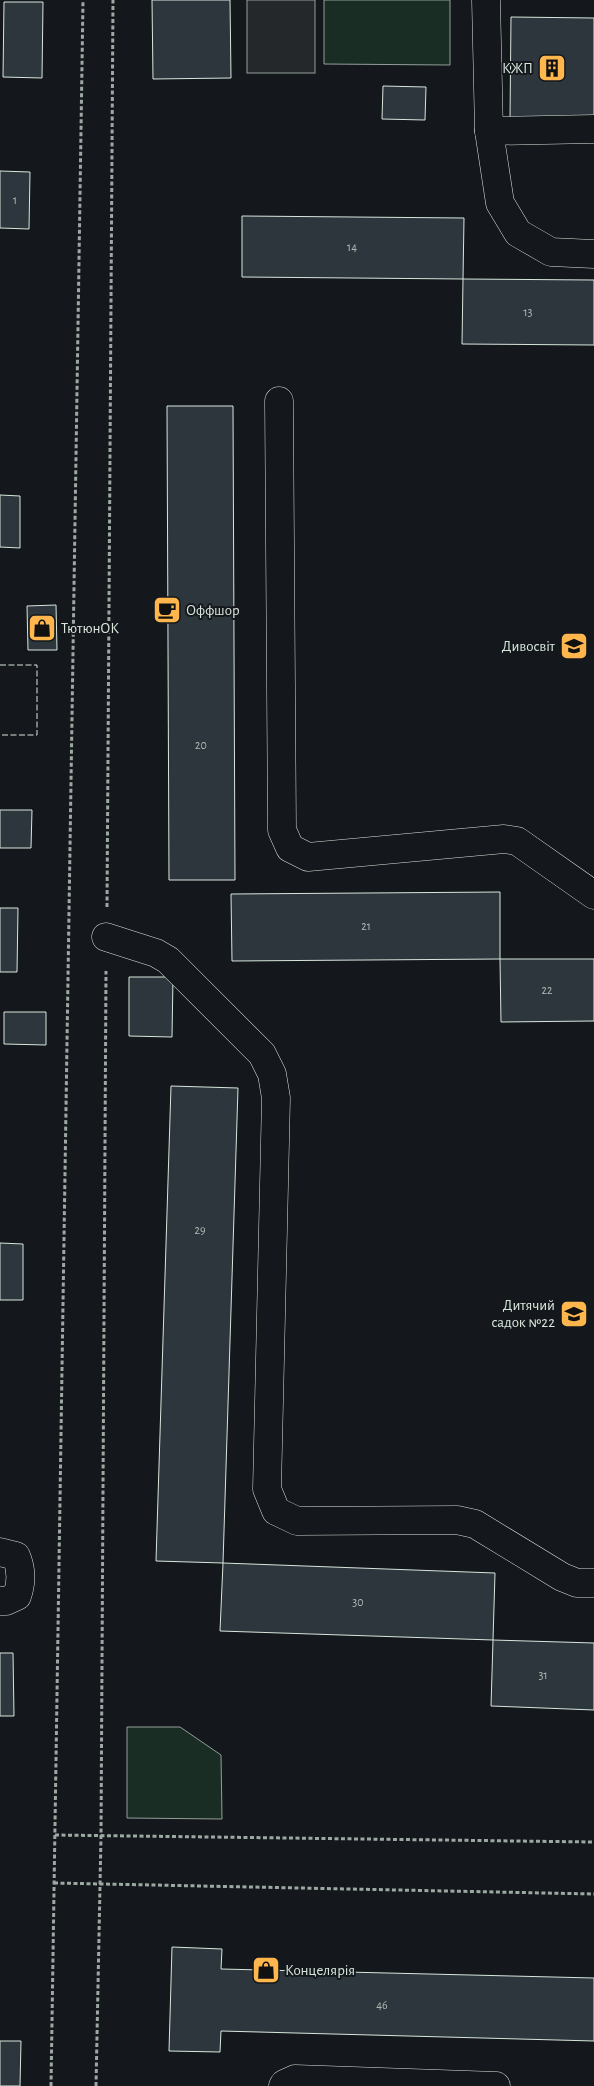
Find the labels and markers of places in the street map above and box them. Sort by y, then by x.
building icon: КЖП [537,53,567,83]
place label: КЖП [502,61,533,76]
cafe icon: Оффшор [152,595,182,625]
place label: Оффшор [186,603,240,618]
shop icon: ТютюнОК [27,613,57,643]
place label: ТютюнОК [61,621,119,636]
school or university icon: Дивосвіт [559,631,589,661]
place label: Дивосвіт [502,639,556,654]
place label: Дитячий садок №22 [491,1298,555,1330]
school or university icon: Дитячий садок №22 [559,1299,589,1329]
shop icon: Концелярія [251,1955,281,1985]
place label: Концелярія [285,1963,355,1978]

